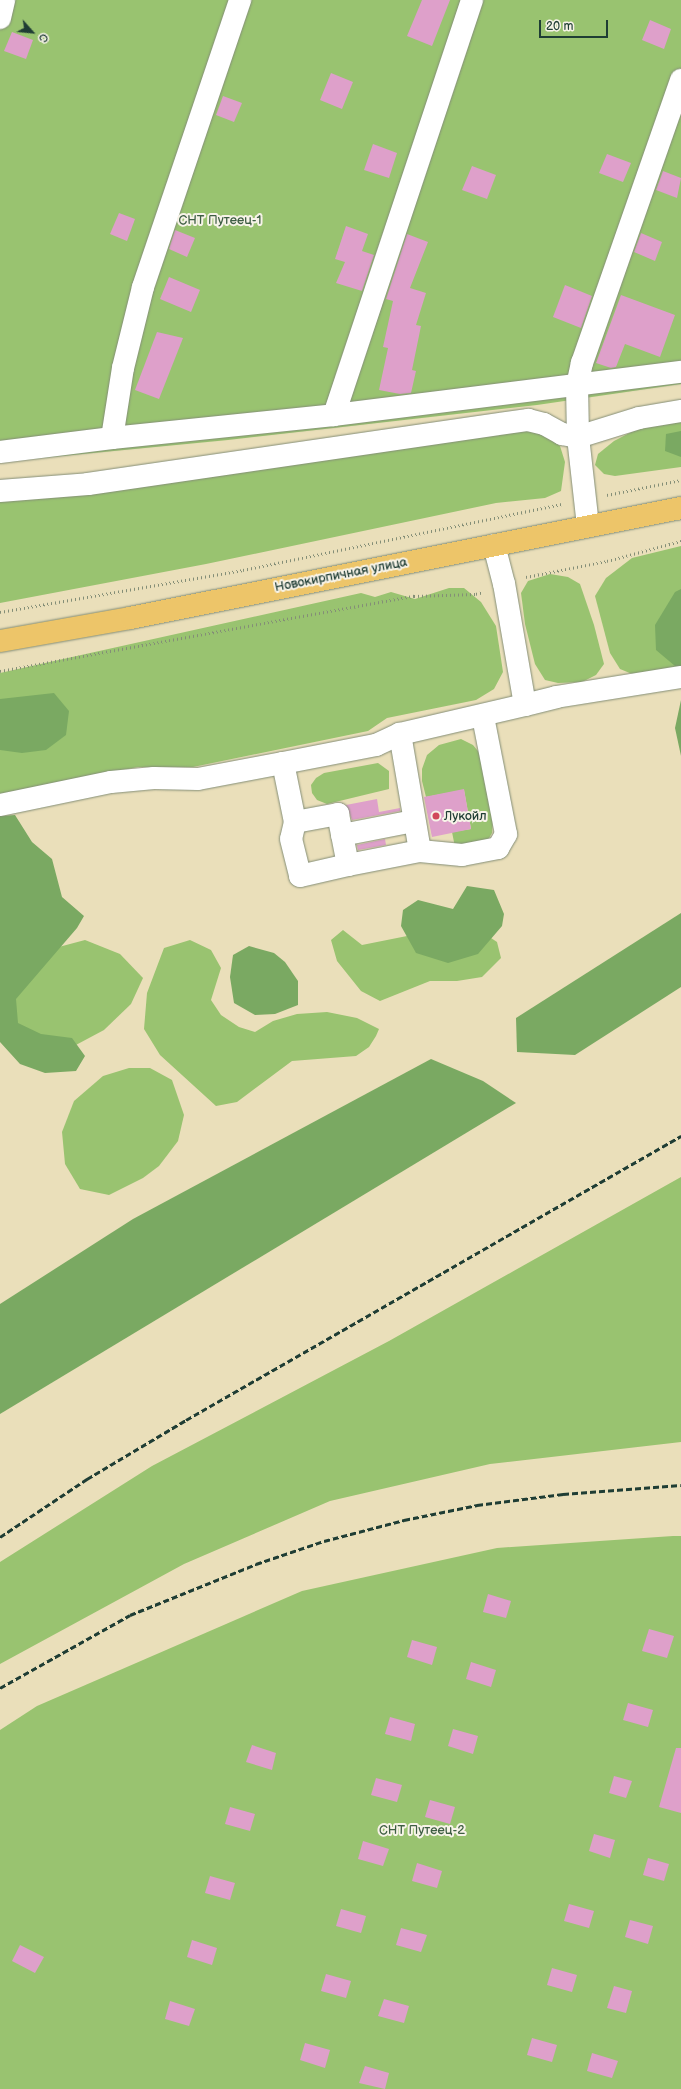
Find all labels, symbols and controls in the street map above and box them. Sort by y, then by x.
north arrow [12,12,52,52]
scale bar [541,12,610,38]
text: 20 m [546,19,573,34]
text: С [36,31,51,44]
park label: СНТ Путеец-1 [178,212,262,228]
street label: Новокирпичная улица [273,554,409,596]
place label: Лукойл [444,808,487,824]
marker: Лукойл [431,811,441,821]
park label: СНТ Путеец-2 [379,1822,465,1838]

